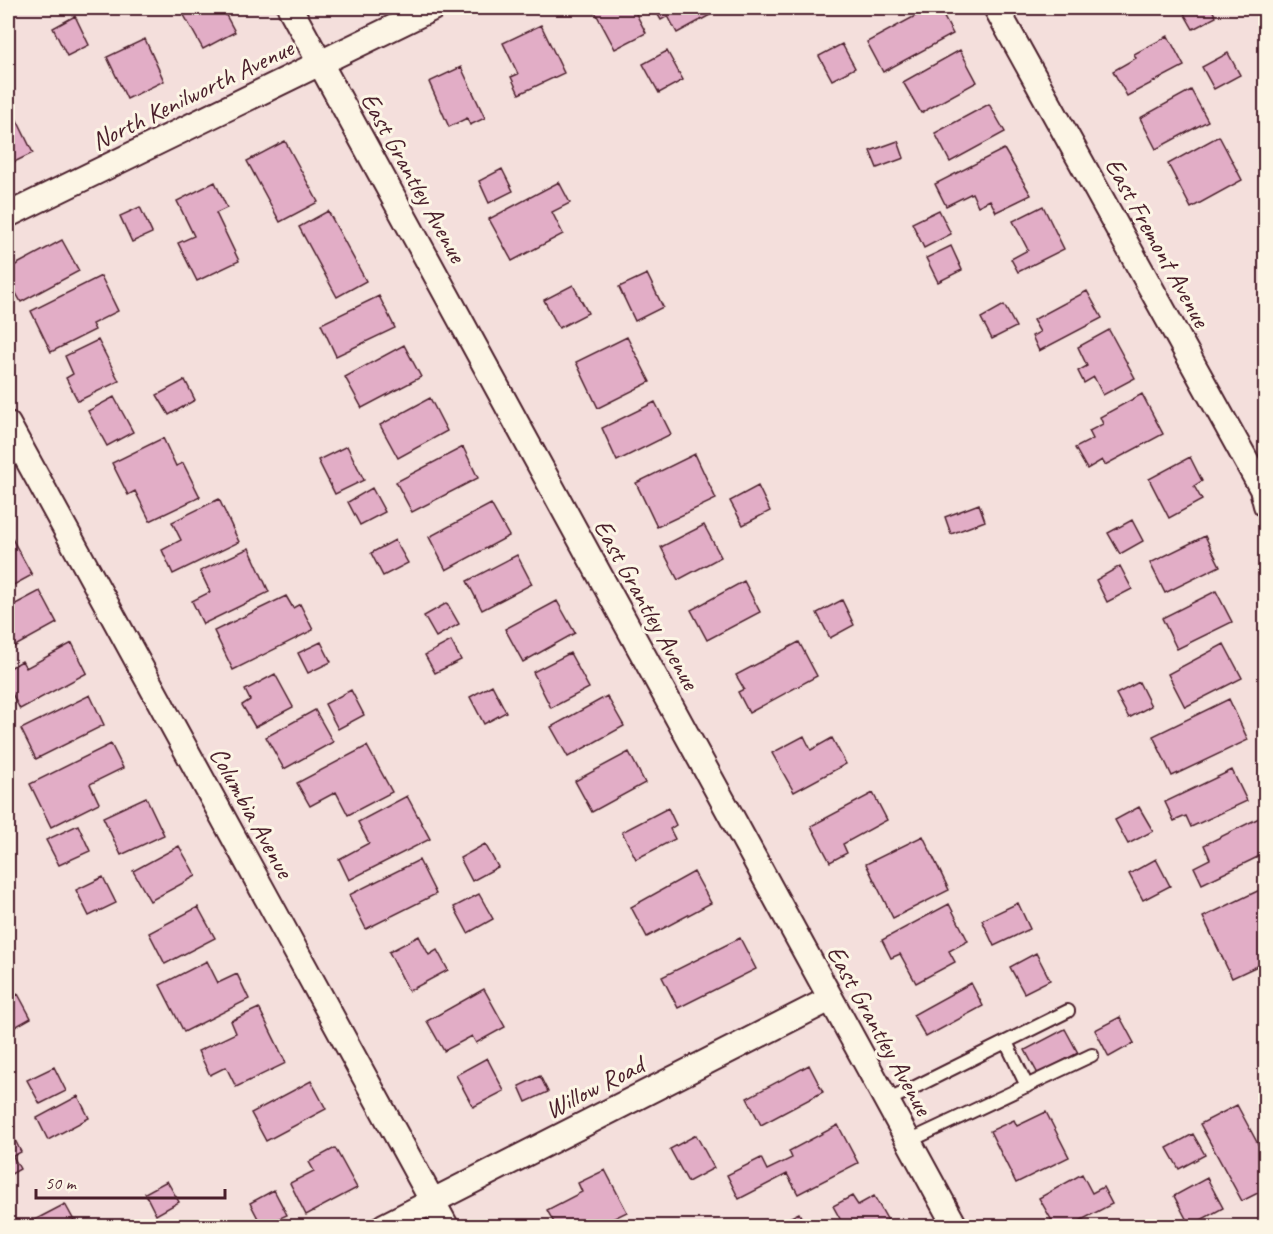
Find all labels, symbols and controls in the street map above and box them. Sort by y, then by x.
street label: North Kenilworth Avenue [86,31,300,158]
street label: East Grantley Avenue [353,86,475,269]
street label: East Fremont Avenue [1097,152,1218,334]
street label: East Grantley Avenue [586,513,708,696]
street label: Columbia Avenue [202,741,302,886]
street label: East Grantley Avenue [819,939,941,1122]
street label: Willow Road [539,1047,653,1126]
scale bar [36,1162,225,1200]
text: 50 m [45,1172,78,1194]

